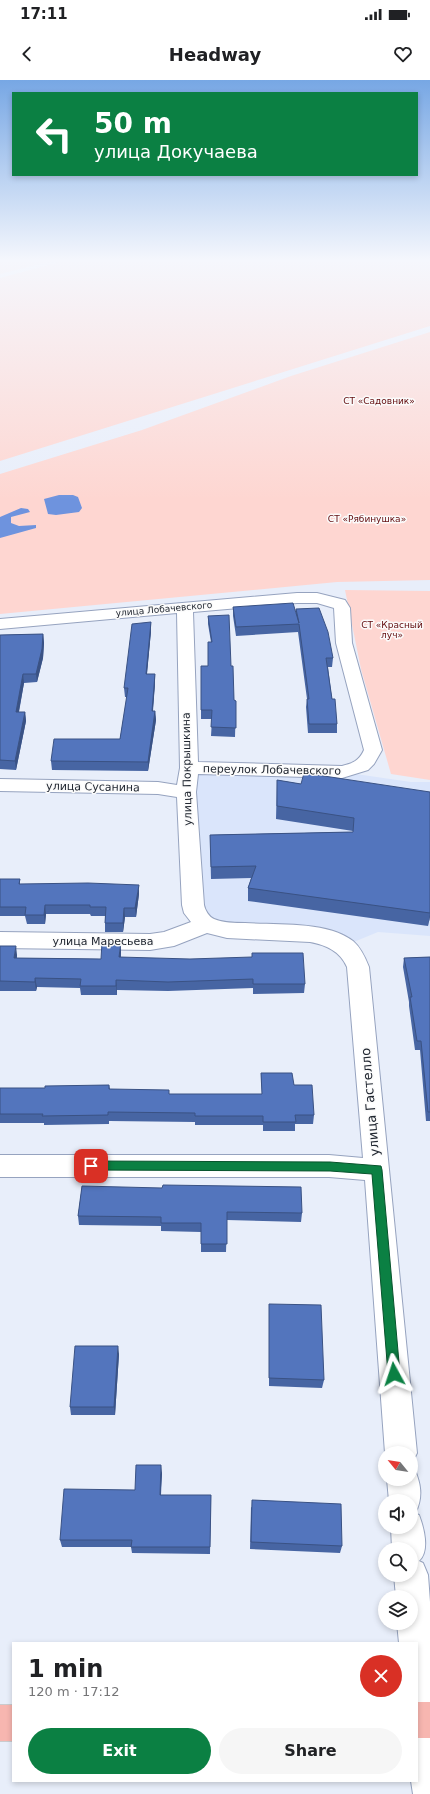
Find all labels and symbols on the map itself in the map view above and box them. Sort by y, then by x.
park label: СТ «Садовник» [343,396,415,406]
park label: СТ «Рябинушка» [328,514,406,524]
street label: улица Лобачевского [115,600,213,618]
park label: СТ «Красный луч» [361,620,423,640]
street label: улица Покрышкина [180,712,194,826]
street label: переулок Лобачевского [203,762,342,778]
street label: улица Сусанина [46,780,140,794]
street label: улица Маресьева [53,935,153,948]
street label: улица Гастелло [358,1047,382,1157]
pin [74,1149,108,1183]
position arrow [373,1353,415,1395]
north arrow [378,1446,418,1486]

